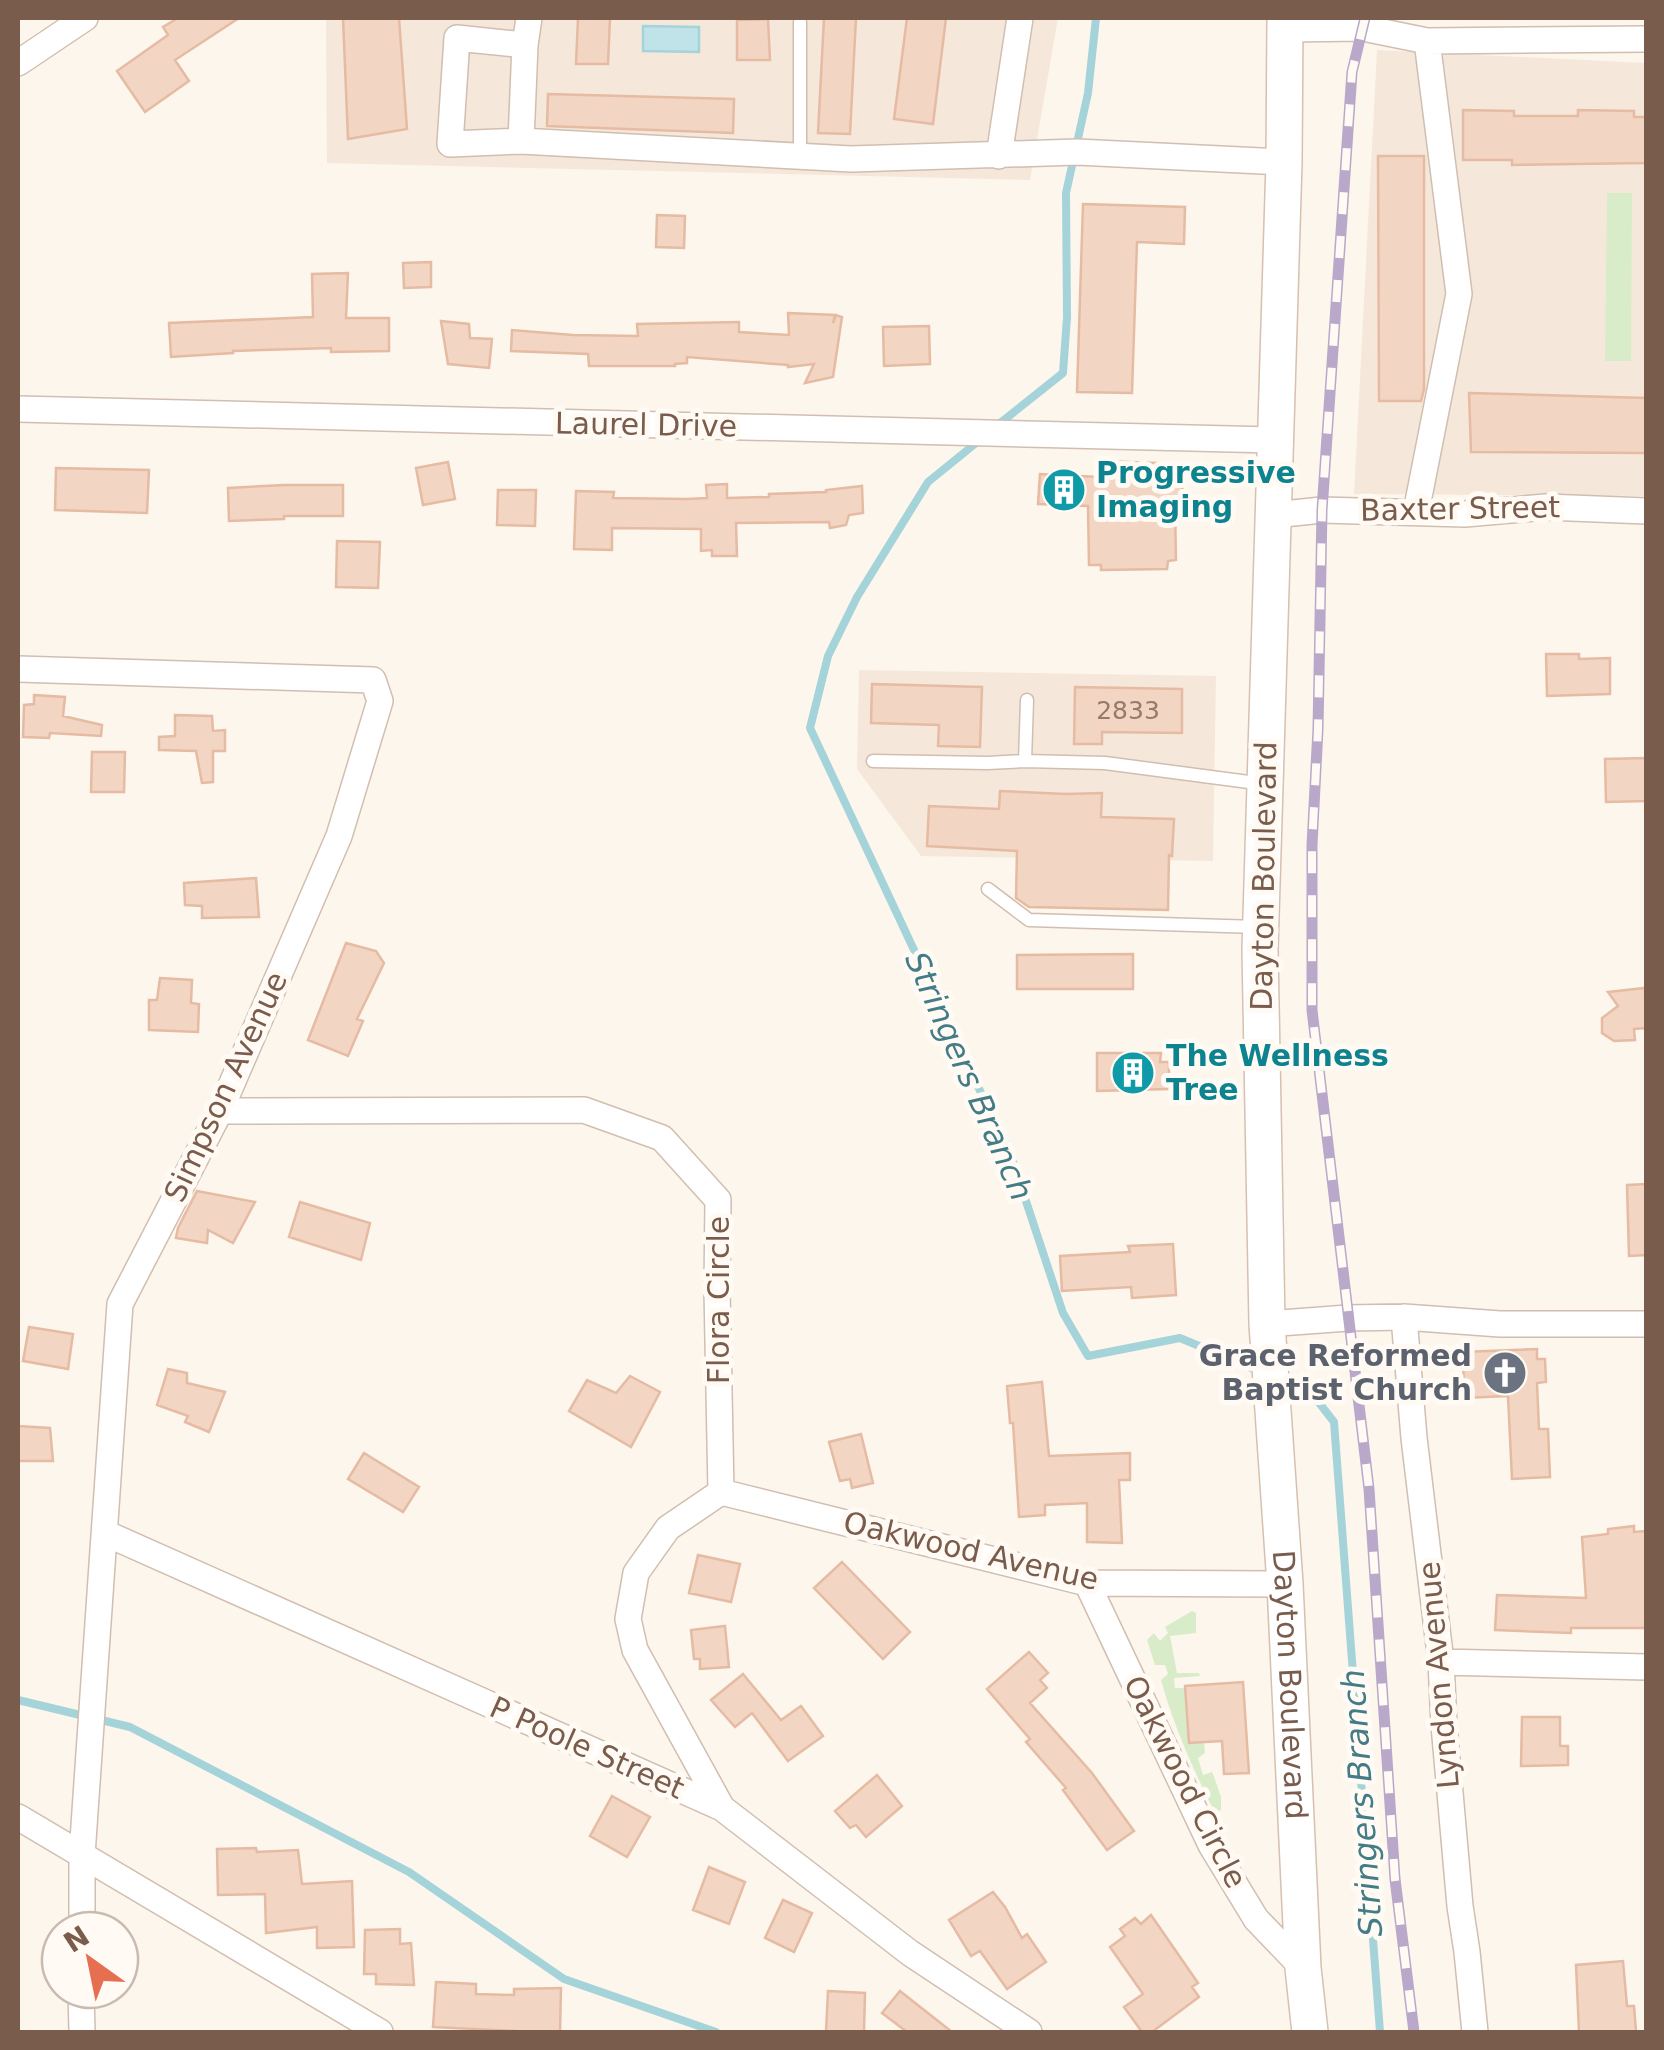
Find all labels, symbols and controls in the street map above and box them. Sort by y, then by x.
street label: Laurel Drive [555,405,737,444]
place label: Progressive Imaging [1096,455,1296,524]
building icon: Progressive Imaging [1041,467,1087,513]
street label: Baxter Street [1360,489,1561,528]
house number: 2833 [1096,696,1160,725]
street label: Dayton Boulevard [1244,741,1283,1011]
water label: Stringers Branch [897,946,1041,1206]
street label: Simpson Avenue [157,966,294,1207]
place label: The Wellness Tree [1166,1038,1389,1107]
building icon: The Wellness Tree [1110,1050,1156,1096]
street label: Flora Circle [701,1216,736,1384]
place label: Grace Reformed Baptist Church [1199,1338,1472,1407]
church icon: Grace Reformed Baptist Church [1482,1350,1528,1396]
street label: Oakwood Avenue [840,1504,1102,1597]
street label: Dayton Boulevard [1266,1549,1314,1820]
street label: Lyndon Avenue [1411,1560,1466,1790]
water label: Stringers Branch [1334,1668,1390,1938]
street label: Oakwood Circle [1117,1670,1254,1894]
street label: P Poole Street [485,1689,690,1806]
north arrow [40,1910,140,2010]
text: N [58,1919,95,1960]

